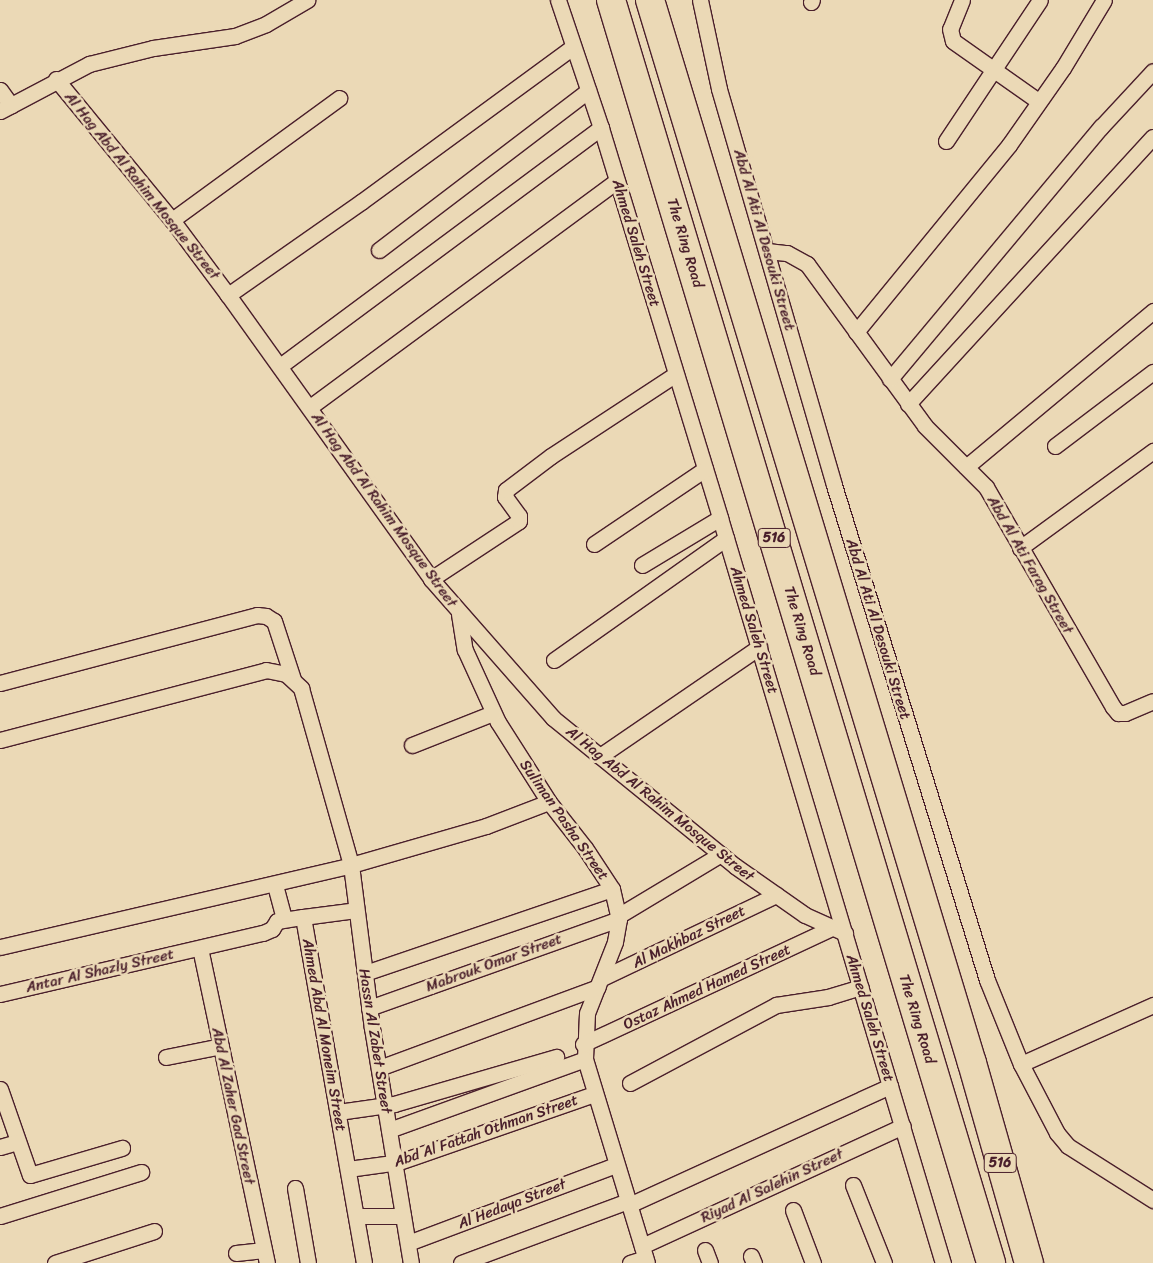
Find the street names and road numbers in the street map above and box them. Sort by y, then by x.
street label: Al Hag Abd Al Rahim Mosque Street [61,88,223,284]
street label: Abd Al Ati Al Desouki Street [729,147,799,333]
street label: Ahmed Saleh Street [608,177,664,309]
street label: The Ring Road [663,196,707,290]
street label: Al Hag Abd Al Rahim Mosque Street [307,409,461,611]
street label: Abd Al Ati Farag Street [983,493,1077,637]
road number: 516 [756,526,792,550]
street label: Abd Al Ati Al Desouki Street [842,536,914,722]
street label: Ahmed Saleh Street [726,564,782,696]
street label: The Ring Road [780,584,824,678]
street label: Al Hag Abd Al Rahim Mosque Street [562,723,758,885]
street label: Suliman Pasha Street [516,756,612,884]
street label: Al Makhbaz Street [629,902,749,972]
street label: Mabrouk Omar Street [423,930,565,996]
street label: Ahmed Abd Al Moneim Street [298,937,350,1133]
street label: Ostaz Ahmed Hamed Street [620,940,794,1034]
street label: Antar Al Shazly Street [24,945,176,997]
street label: Ahmed Saleh Street [842,952,898,1084]
street label: Hassn Al Zabet Street [355,967,395,1115]
street label: The Ring Road [895,972,939,1066]
street label: Abd Al Zaher Gad Street [207,1025,259,1187]
street label: Abd Al Fattah Othman Street [391,1091,581,1171]
street label: Riyad Al Salehin Street [698,1145,846,1227]
road number: 516 [982,1152,1018,1174]
street label: Al Hedaya Street [455,1175,569,1233]

